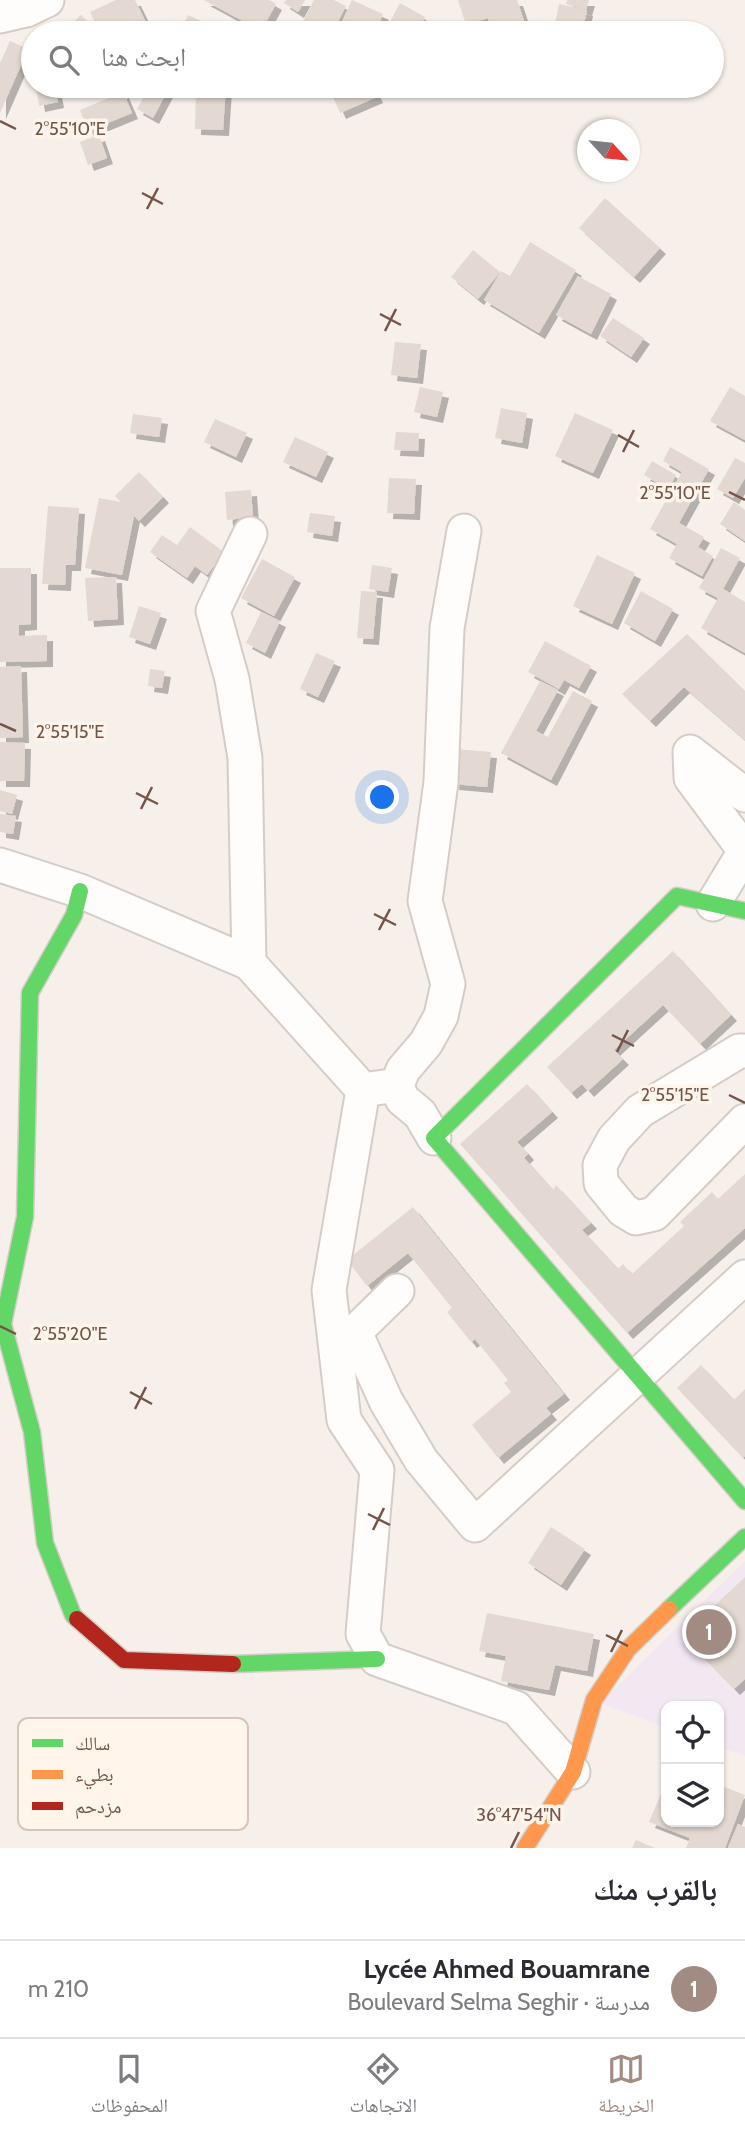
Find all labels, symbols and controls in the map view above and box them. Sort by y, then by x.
search box [21,21,724,98]
icon: search [45,41,83,79]
text: ابحث هنا [101,41,186,73]
text: 2°55'10"E [34,118,106,140]
north arrow [577,119,640,182]
text: 2°55'10"E [639,482,711,504]
text: 2°55'15"E [36,721,104,743]
your location [365,780,399,814]
text: 2°55'15"E [641,1084,709,1106]
text: 2°55'20"E [32,1323,108,1345]
pin: 1 [686,1606,732,1658]
map controls [661,1701,724,1827]
button: locate [661,1701,724,1764]
legend [18,1718,248,1830]
text: سالك [75,1732,110,1755]
text: بطيء [75,1763,114,1790]
button: layers [661,1764,724,1827]
text: مزدحم [75,1795,121,1819]
text: 36°47'54"N [476,1804,562,1826]
text: بالقرب منك [593,1871,717,1908]
text: Lycée Ahmed Bouamrane [363,1953,650,1985]
text: 210 m [28,1975,89,2003]
text: 1 [690,1975,698,2003]
text: مدرسة · Boulevard Selma Seghir [348,1988,650,2016]
tab: المحفوظات [91,2050,168,2124]
tab: الاتجاهات [349,2050,417,2124]
tab: الخريطة [598,2050,654,2124]

